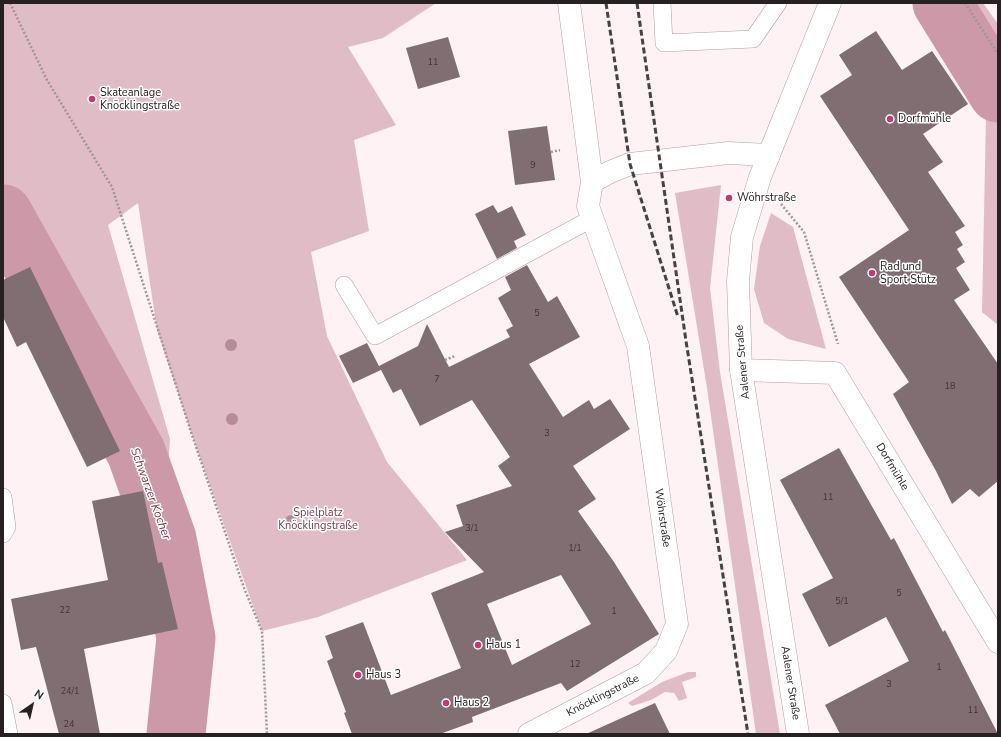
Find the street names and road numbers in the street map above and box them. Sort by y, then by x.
street label: Aalener Straße [733,324,753,400]
street label: Dorfmühle [873,441,911,493]
street label: Wöhrstraße [651,488,673,548]
street label: Aalener Straße [778,645,802,721]
street label: Knöcklingstraße [564,672,642,720]

